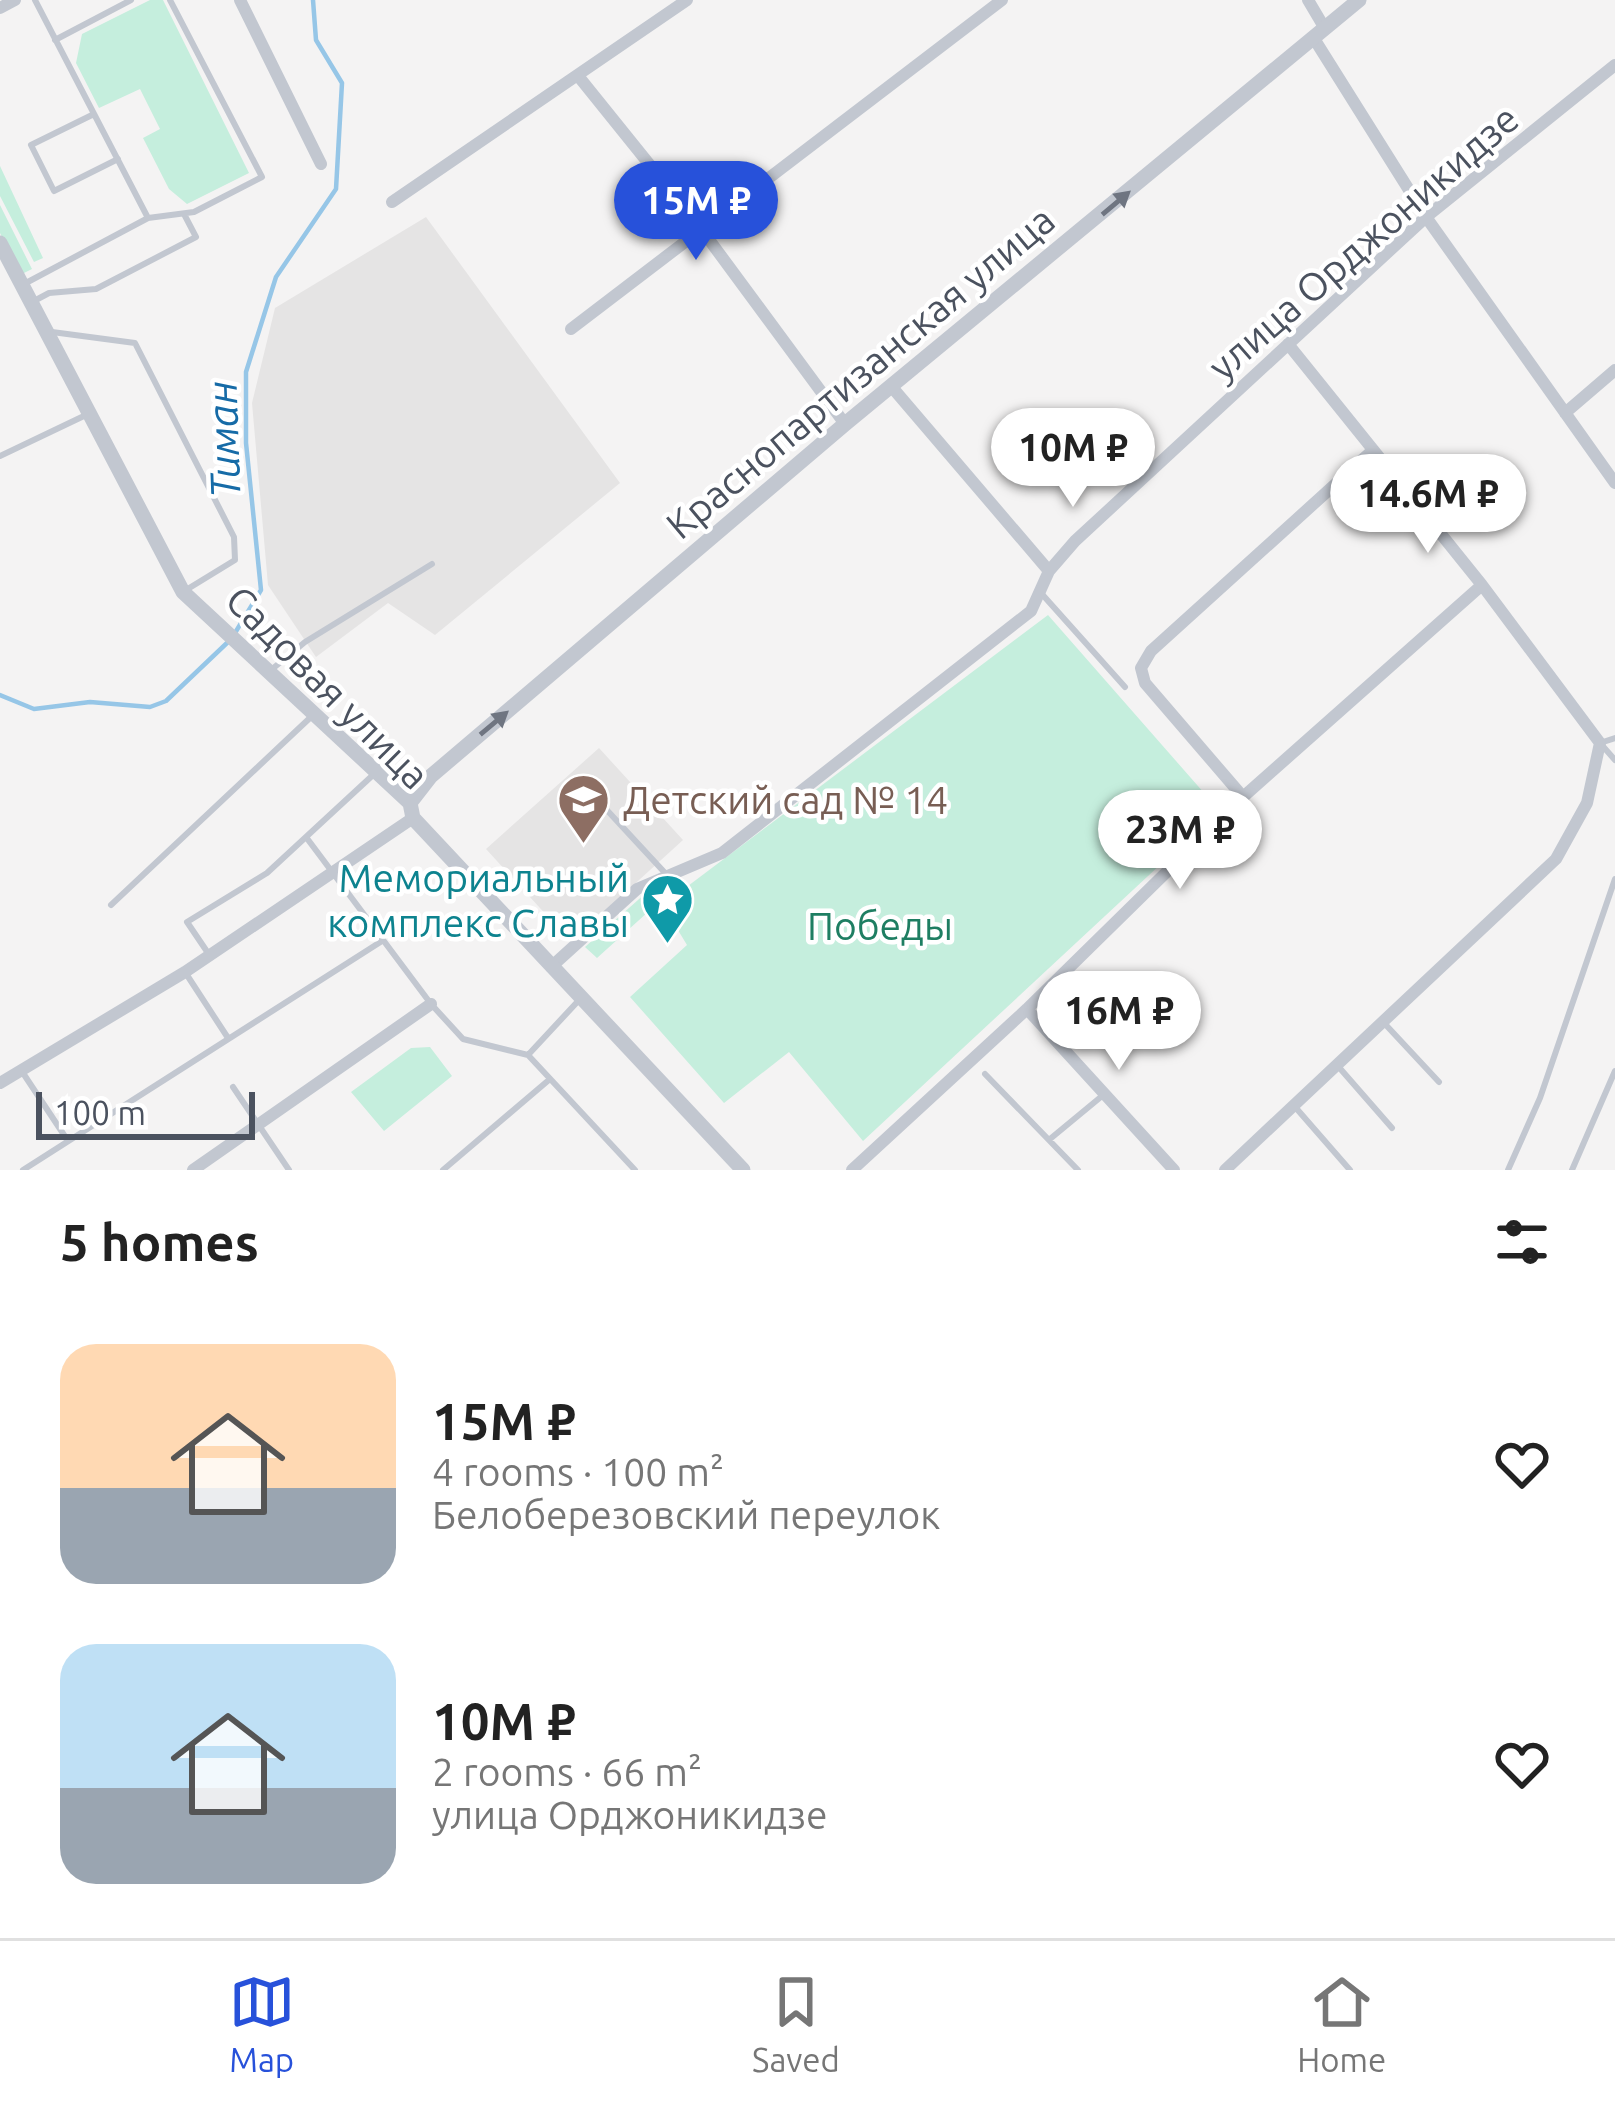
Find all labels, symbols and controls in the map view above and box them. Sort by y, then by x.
street label: улица Орджоникидзе [1200,96,1526,388]
pin: 15M ₽ [612,161,780,263]
text: 15M ₽ [641,178,751,221]
one-way arrow [1101,191,1131,217]
street label: Краснопартизанская улица [658,197,1062,547]
water label: Тиман [197,381,249,499]
pin: 10M ₽ [989,408,1157,510]
text: 10M ₽ [1018,425,1128,468]
pin: 14.6M ₽ [1317,454,1539,556]
text: 14.6M ₽ [1357,471,1499,514]
street label: Садовая улица [218,577,438,797]
one-way arrow [479,710,509,736]
school or university icon: Детский сад № 14 [556,771,612,845]
place label: Детский сад № 14 [623,778,948,821]
pin: 23M ₽ [1096,790,1264,892]
text: 23M ₽ [1125,807,1235,850]
place label: Мемориальный комплекс Славы [327,856,629,944]
place icon: Мемориальный комплекс Славы [640,871,696,945]
park label: Победы [807,904,953,947]
pin: 16M ₽ [1035,971,1203,1073]
text: 16M ₽ [1064,988,1174,1031]
scale bar [36,1086,255,1139]
text: 100 m [54,1094,146,1131]
icon: filters [1489,1209,1555,1275]
text: 5 homes [60,1213,259,1271]
icon: home [156,1392,300,1536]
text: 15M ₽ [432,1392,576,1450]
icon: heart [1489,1431,1555,1497]
text: 4 rooms · 100 m² [432,1450,724,1493]
text: Белоберезовский переулок [432,1493,940,1536]
icon: home [156,1692,300,1836]
text: 10M ₽ [432,1692,576,1750]
icon: heart [1489,1731,1555,1797]
text: 2 rooms · 66 m² [432,1750,702,1793]
text: улица Орджоникидзе [432,1793,827,1836]
tab: Map [229,1969,295,2078]
tab: Saved [752,1969,840,2078]
tab: Home [1297,1969,1386,2078]

